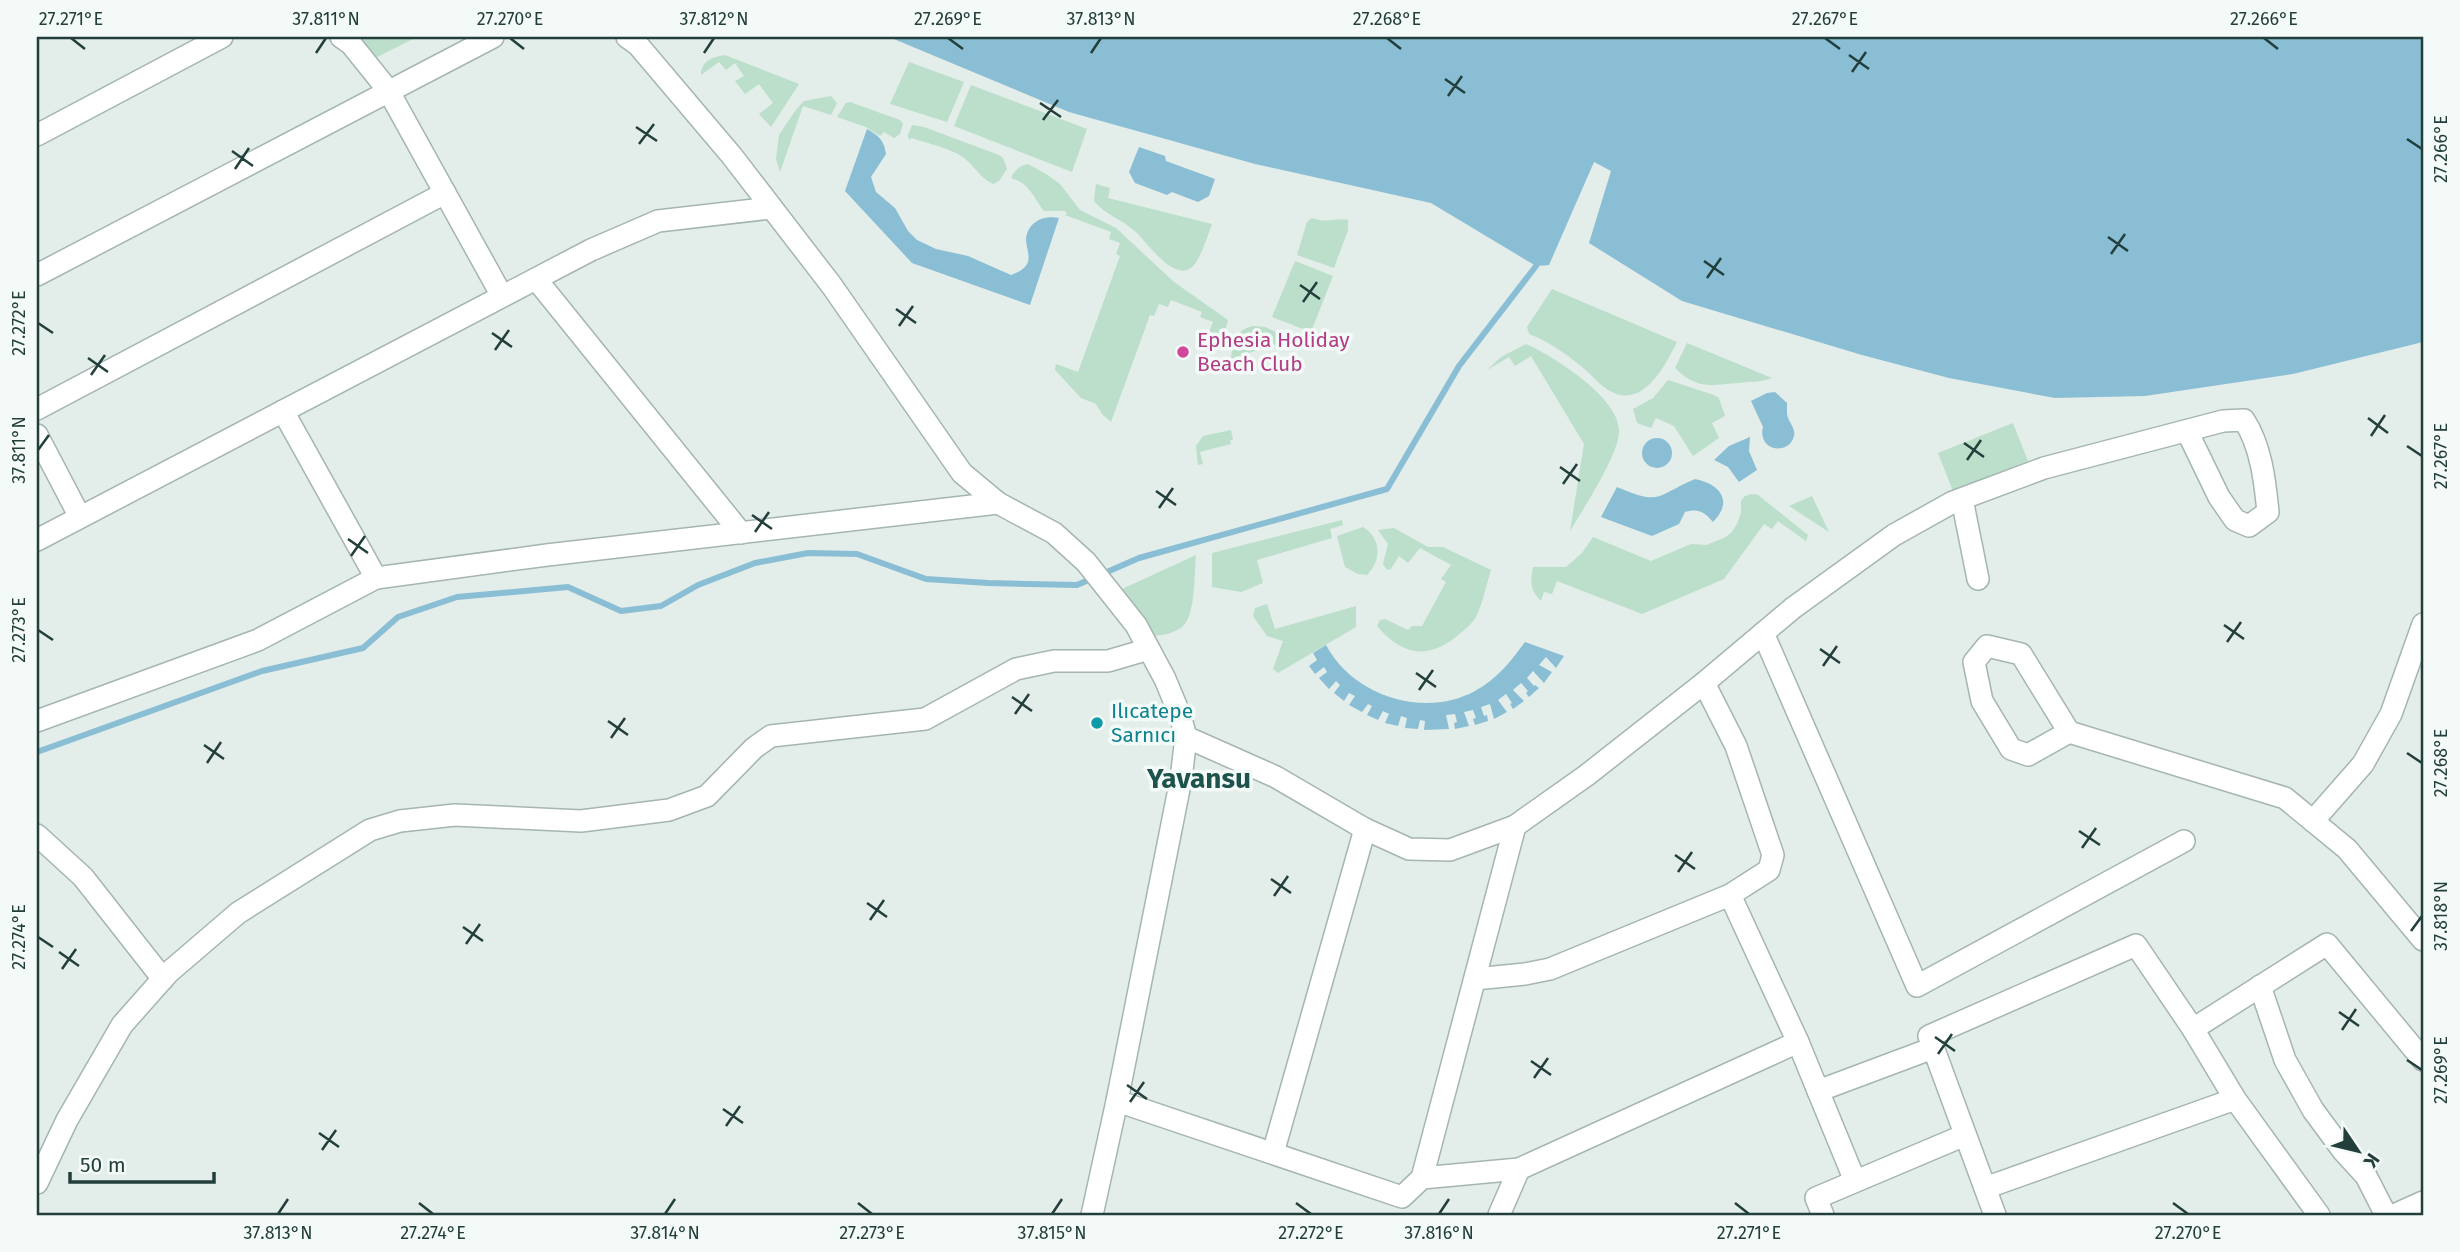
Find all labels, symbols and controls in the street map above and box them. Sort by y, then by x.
text: 27.271°E [39,8,103,30]
text: 37.811°N [292,8,360,30]
text: 27.270°E [477,8,543,30]
text: 37.812°N [680,8,749,30]
text: 27.269°E [914,8,982,30]
text: 37.813°N [1066,8,1136,30]
text: 27.268°E [1353,8,1421,30]
text: 27.267°E [1792,8,1858,30]
text: 27.266°E [2230,8,2298,30]
text: 27.266°E [2430,115,2452,183]
text: 27.272°E [8,290,30,356]
place label: Ephesia Holiday Beach Club [1197,327,1350,377]
marker: Ephesia Holiday Beach Club [1175,344,1191,360]
text: 37.811°N [8,416,30,484]
text: 27.267°E [2430,423,2452,489]
text: 27.273°E [8,597,30,663]
place label: Ilıcatepe Sarnıcı [1111,698,1193,748]
marker: Ilıcatepe Sarnıcı [1089,715,1105,731]
text: 27.268°E [2430,729,2452,797]
district label: Yavansu [1146,762,1251,795]
text: 37.818°N [2430,881,2452,951]
text: 27.274°E [8,904,30,970]
text: 27.269°E [2430,1036,2452,1104]
north arrow [2324,1116,2394,1186]
scale bar [70,1140,214,1184]
text: K [2358,1149,2384,1173]
text: 50 m [80,1152,126,1178]
text: 37.813°N [243,1222,313,1244]
text: 27.274°E [400,1222,466,1244]
text: 37.814°N [630,1222,700,1244]
text: 27.273°E [839,1222,905,1244]
text: 37.815°N [1018,1222,1086,1244]
text: 27.272°E [1278,1222,1344,1244]
text: 37.816°N [1404,1222,1474,1244]
text: 27.271°E [1717,1222,1781,1244]
text: 27.270°E [2155,1222,2221,1244]

